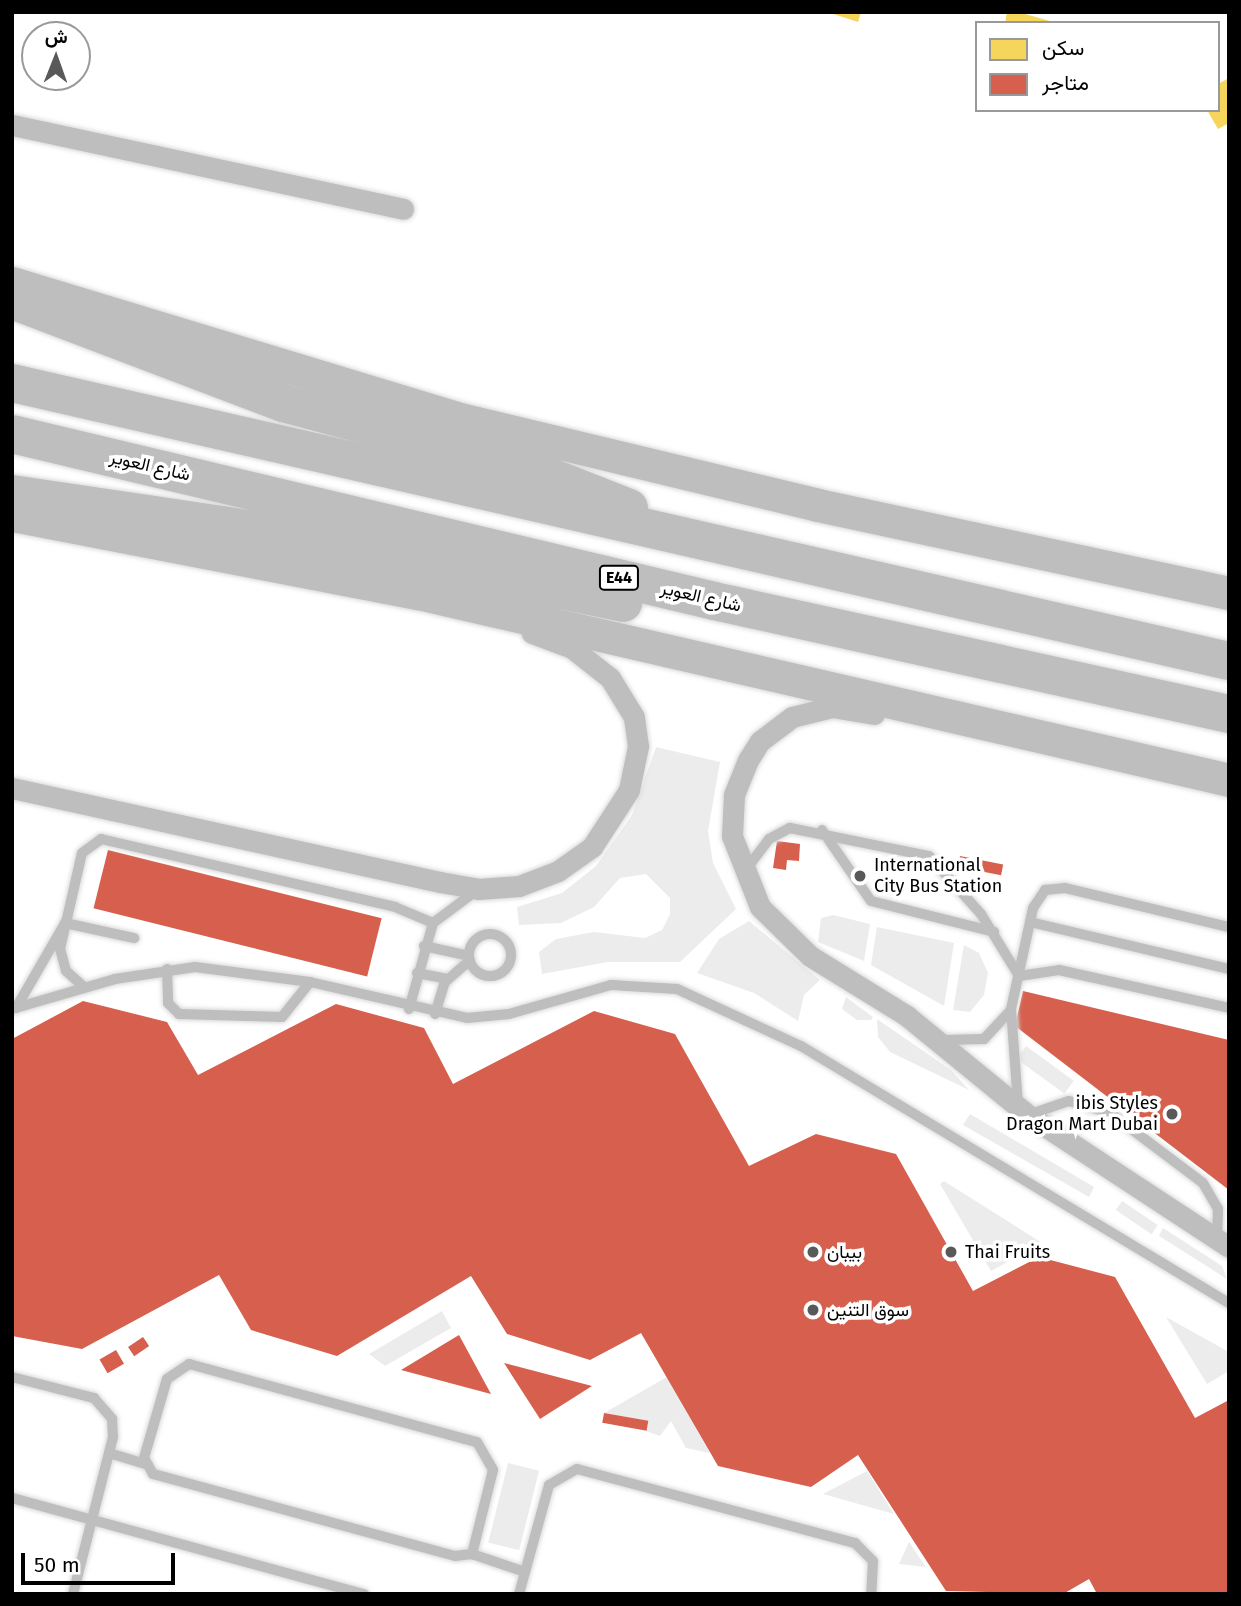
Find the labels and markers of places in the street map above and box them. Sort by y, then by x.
place label: International City Bus Station [874,855,1002,898]
marker: International City Bus Station [852,868,868,884]
place label: ibis Styles Dragon Mart Dubai [1006,1093,1158,1136]
marker: ibis Styles Dragon Mart Dubai [1164,1106,1180,1122]
place label: بيبان [827,1241,862,1263]
place label: Thai Fruits [965,1241,1050,1263]
marker: بيبان [805,1244,821,1260]
marker: Thai Fruits [943,1244,959,1260]
place label: سوق التنين [827,1299,909,1321]
marker: سوق التنين [805,1302,821,1318]

